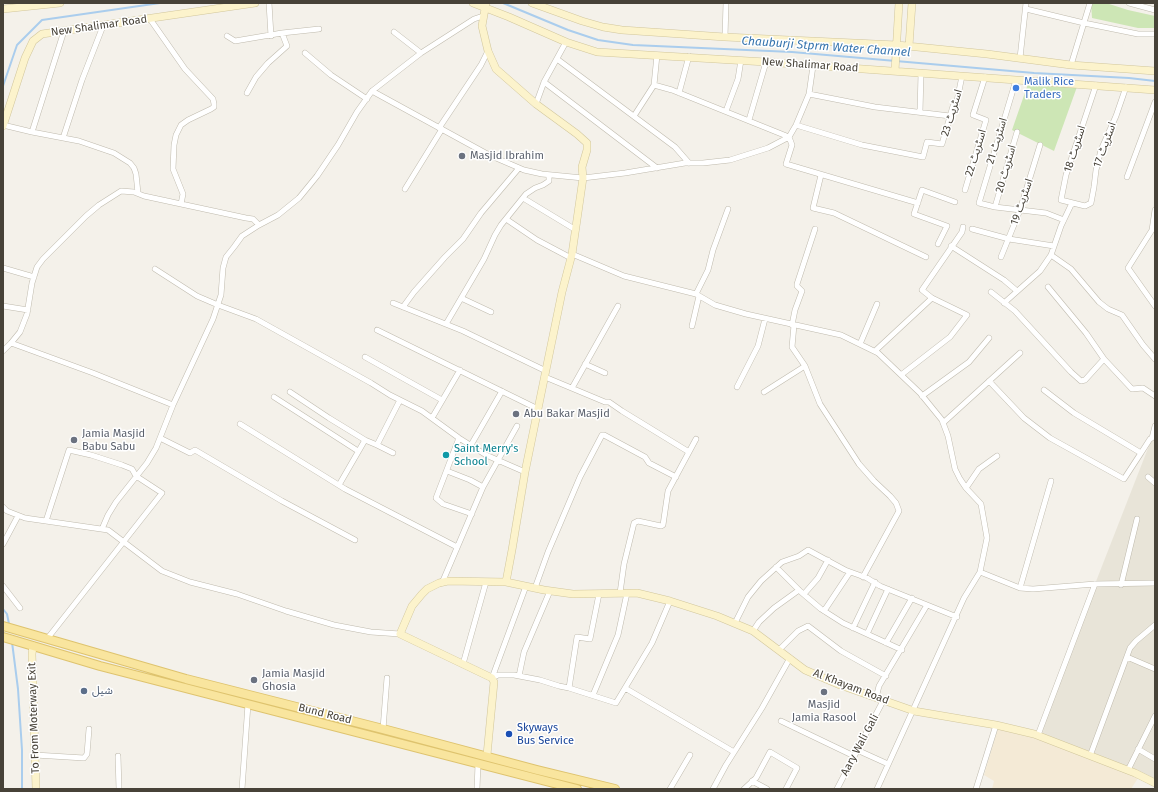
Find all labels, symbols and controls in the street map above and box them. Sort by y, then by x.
street label: New Shalimar Road [50,13,148,39]
water label: Chauburji Stprm Water Channel [741,34,911,60]
street label: New Shalimar Road [761,55,859,75]
place label: Malik Rice Traders [1024,75,1074,101]
marker: Malik Rice Traders [1011,83,1021,93]
street label: اسٹریٹ 23 [939,88,965,138]
street label: اسٹریٹ 21 [984,116,1010,166]
street label: اسٹریٹ 17 [1091,121,1119,169]
street label: اسٹریٹ 18 [1061,124,1089,174]
street label: اسٹریٹ 22 [963,128,989,178]
street label: اسٹریٹ 20 [993,144,1019,194]
place label: Masjid Ibrahim [470,149,544,163]
marker: Masjid Ibrahim [457,151,467,161]
street label: اسٹریٹ 19 [1008,177,1036,227]
place label: Abu Bakar Masjid [524,407,610,421]
marker: Abu Bakar Masjid [511,409,521,419]
place label: Jamia Masjid Babu Sabu [82,427,145,453]
marker: Jamia Masjid Babu Sabu [69,435,79,445]
place label: Saint Merry's School [454,442,518,468]
marker: Saint Merry's School [441,450,451,460]
street label: To From Moterway Exit [25,662,43,774]
street label: Al Khayam Road [811,666,891,708]
place label: Jamia Masjid Ghosia [262,667,325,693]
marker: Jamia Masjid Ghosia [249,675,259,685]
place label: شیل [92,684,113,698]
marker: شیل [79,686,89,696]
marker: Masjid Jamia Rasool [819,687,829,697]
place label: Masjid Jamia Rasool [792,698,856,724]
street label: Bund Road [297,701,353,727]
street label: Aary Wali Gali [838,712,882,778]
place label: Skyways Bus Service [517,721,574,747]
marker: Skyways Bus Service [504,729,514,739]

